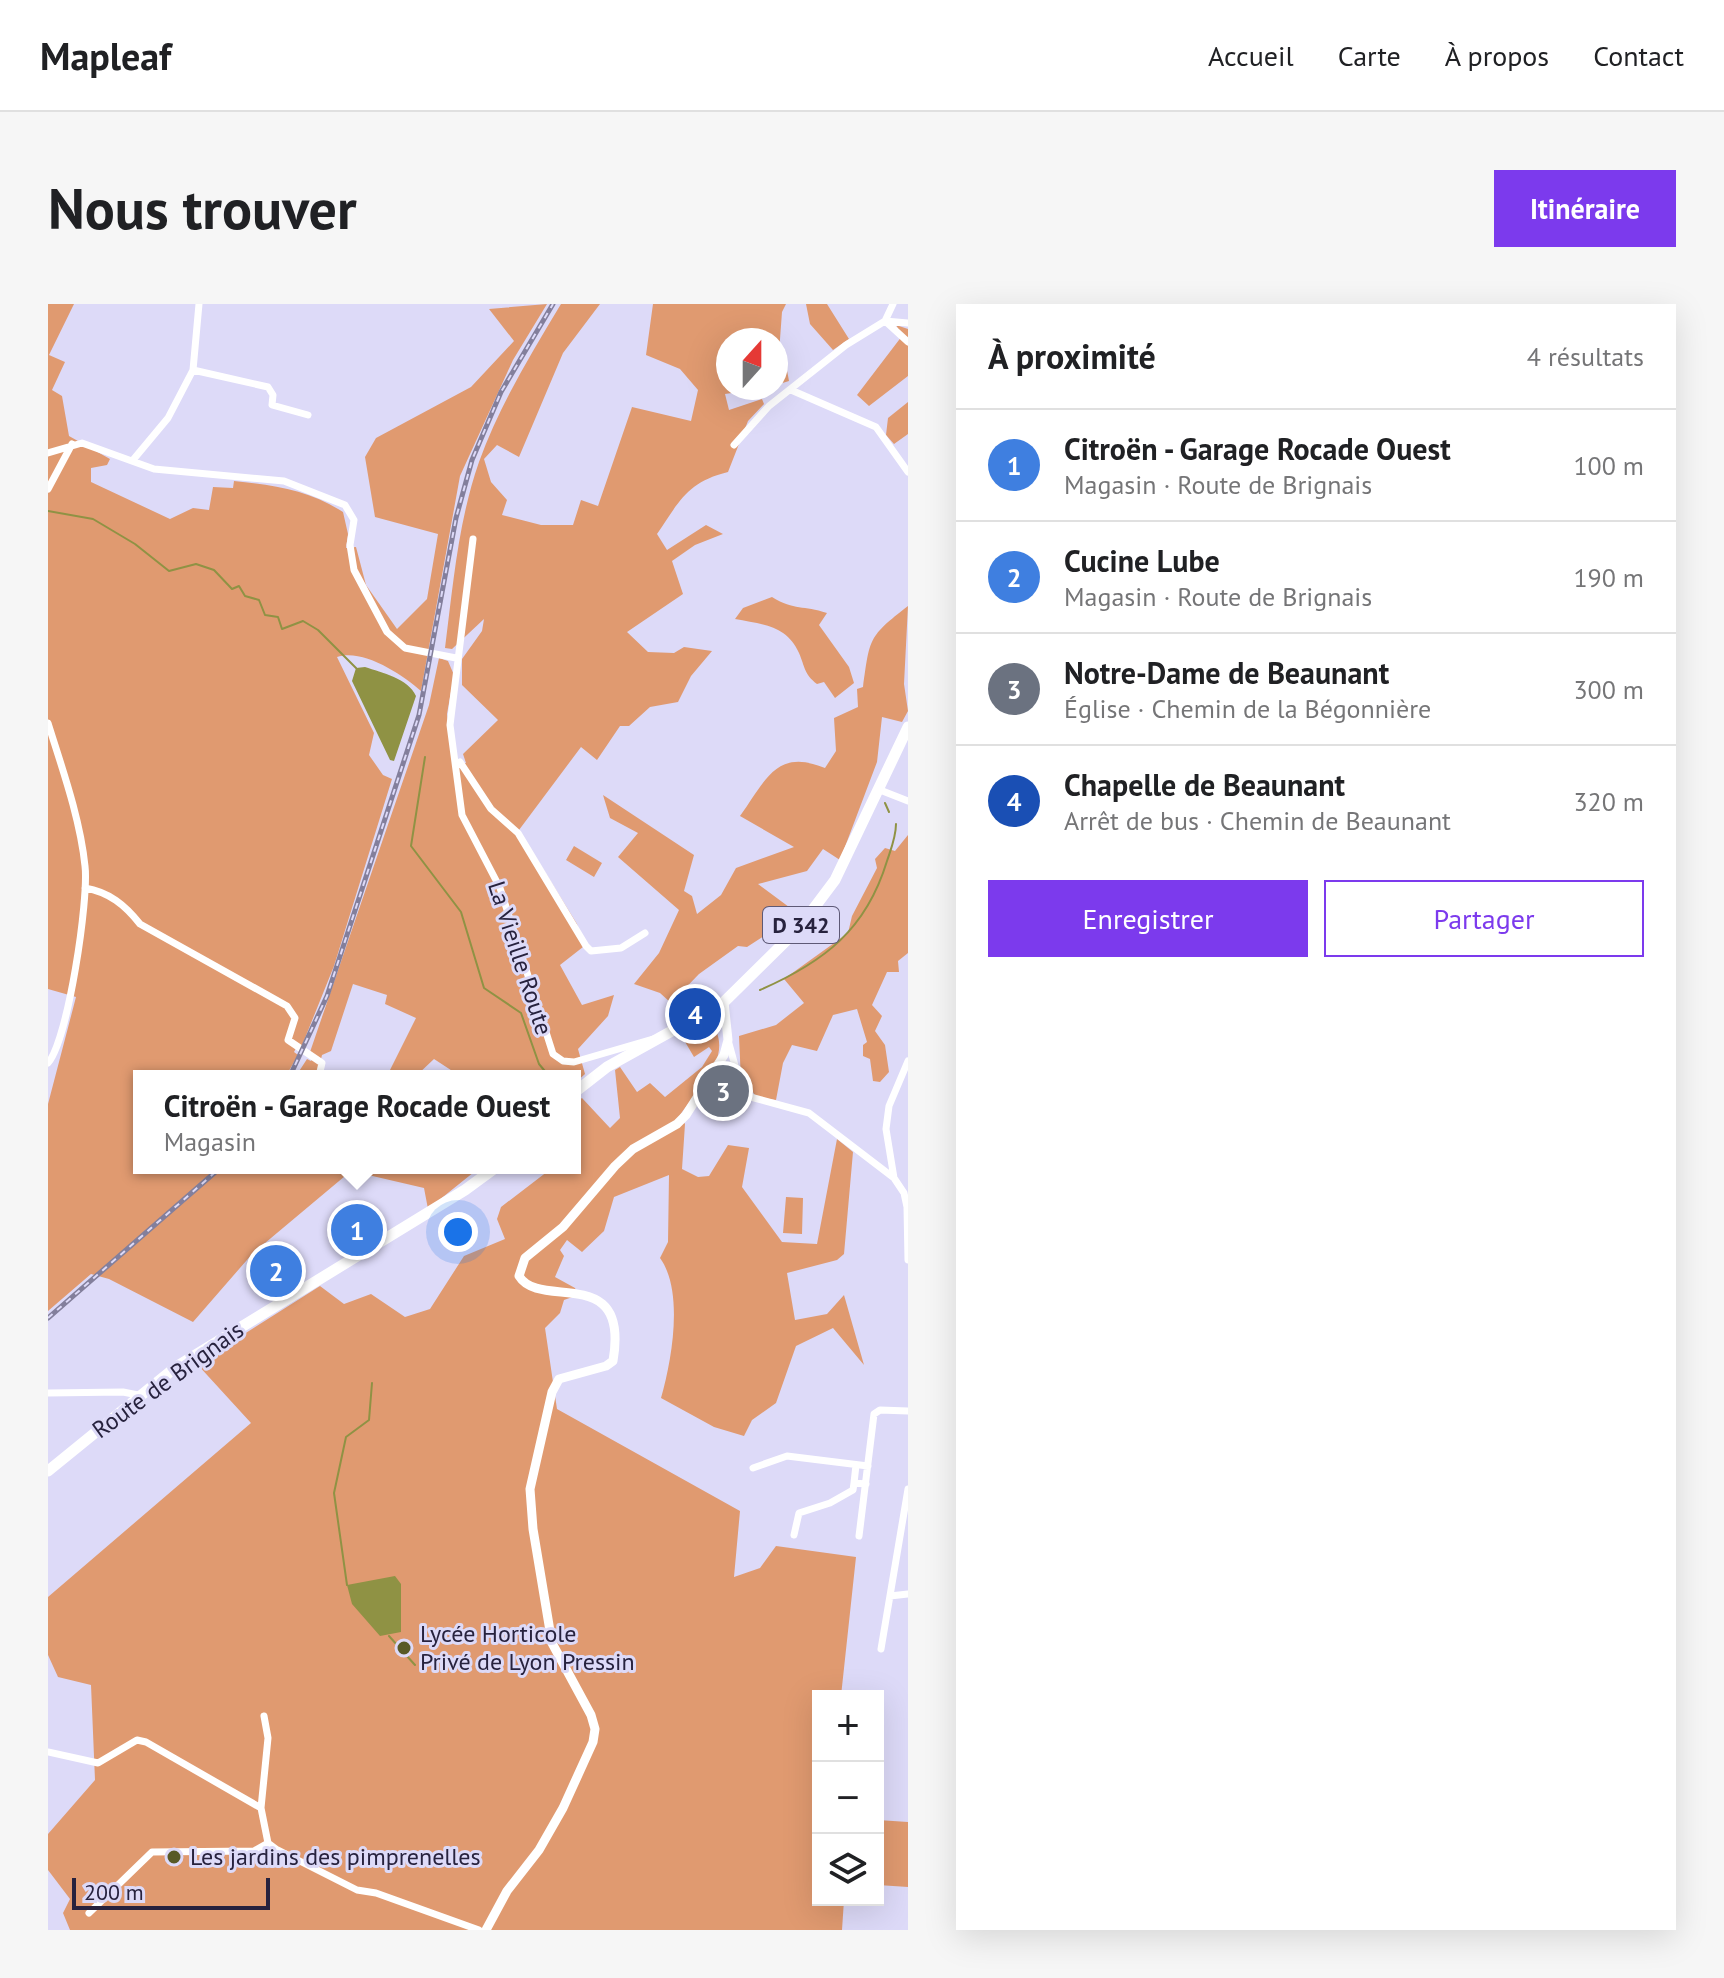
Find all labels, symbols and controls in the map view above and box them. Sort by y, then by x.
text: Mapleaf [40,31,171,80]
text: Accueil [1208,37,1294,74]
text: Carte [1338,37,1401,74]
text: À propos [1445,37,1549,74]
text: Contact [1593,37,1684,74]
button: Itinéraire [1494,170,1676,247]
text: Nous trouver [48,172,357,244]
north arrow [716,328,788,400]
text: À proximité [988,334,1156,378]
text: 4 résultats [1527,340,1644,373]
text: Citroën - Garage Rocade Ouest [1064,429,1451,468]
text: 1 [1007,449,1021,482]
text: 100 m [1573,449,1644,482]
text: Magasin · Route de Brignais [1064,468,1372,501]
text: Cucine Lube [1064,541,1220,580]
text: 2 [1007,561,1021,594]
text: 190 m [1573,561,1644,594]
text: Magasin · Route de Brignais [1064,580,1372,613]
text: Notre-Dame de Beaunant [1064,653,1389,692]
text: 3 [1007,673,1021,706]
text: 300 m [1573,673,1644,706]
text: Église · Chemin de la Bégonnière [1064,692,1431,725]
text: Chapelle de Beaunant [1064,765,1345,804]
text: 4 [1007,785,1021,818]
text: 320 m [1573,785,1644,818]
text: Arrêt de bus · Chemin de Beaunant [1064,804,1451,837]
street label: La Vieille Route [481,877,560,1039]
button: Enregistrer [988,880,1308,957]
button: Partager [1324,880,1644,957]
road number: D 342 [763,907,839,943]
pin: 4 [669,984,721,1044]
pin: 3 [697,1061,749,1121]
popup [133,1070,581,1174]
text: Citroën - Garage Rocade Ouest [164,1086,550,1125]
text: Magasin [164,1125,256,1158]
pin: 1 [331,1200,383,1260]
your location [438,1212,478,1252]
pin: 2 [250,1241,302,1301]
street label: Route de Brignais [86,1314,250,1445]
place label: Lycée Horticole Privé de Lyon Pressin [420,1618,635,1677]
marker: Lycée Horticole Privé de Lyon Pressin [395,1639,413,1657]
map controls [812,1690,884,1906]
button: + [812,1690,884,1762]
button: − [812,1762,884,1834]
button: layers [812,1834,884,1906]
place label: Les jardins des pimprenelles [190,1841,481,1872]
marker: Les jardins des pimprenelles [165,1848,183,1866]
scale bar [72,1874,270,1910]
text: 200 m [84,1878,144,1906]

